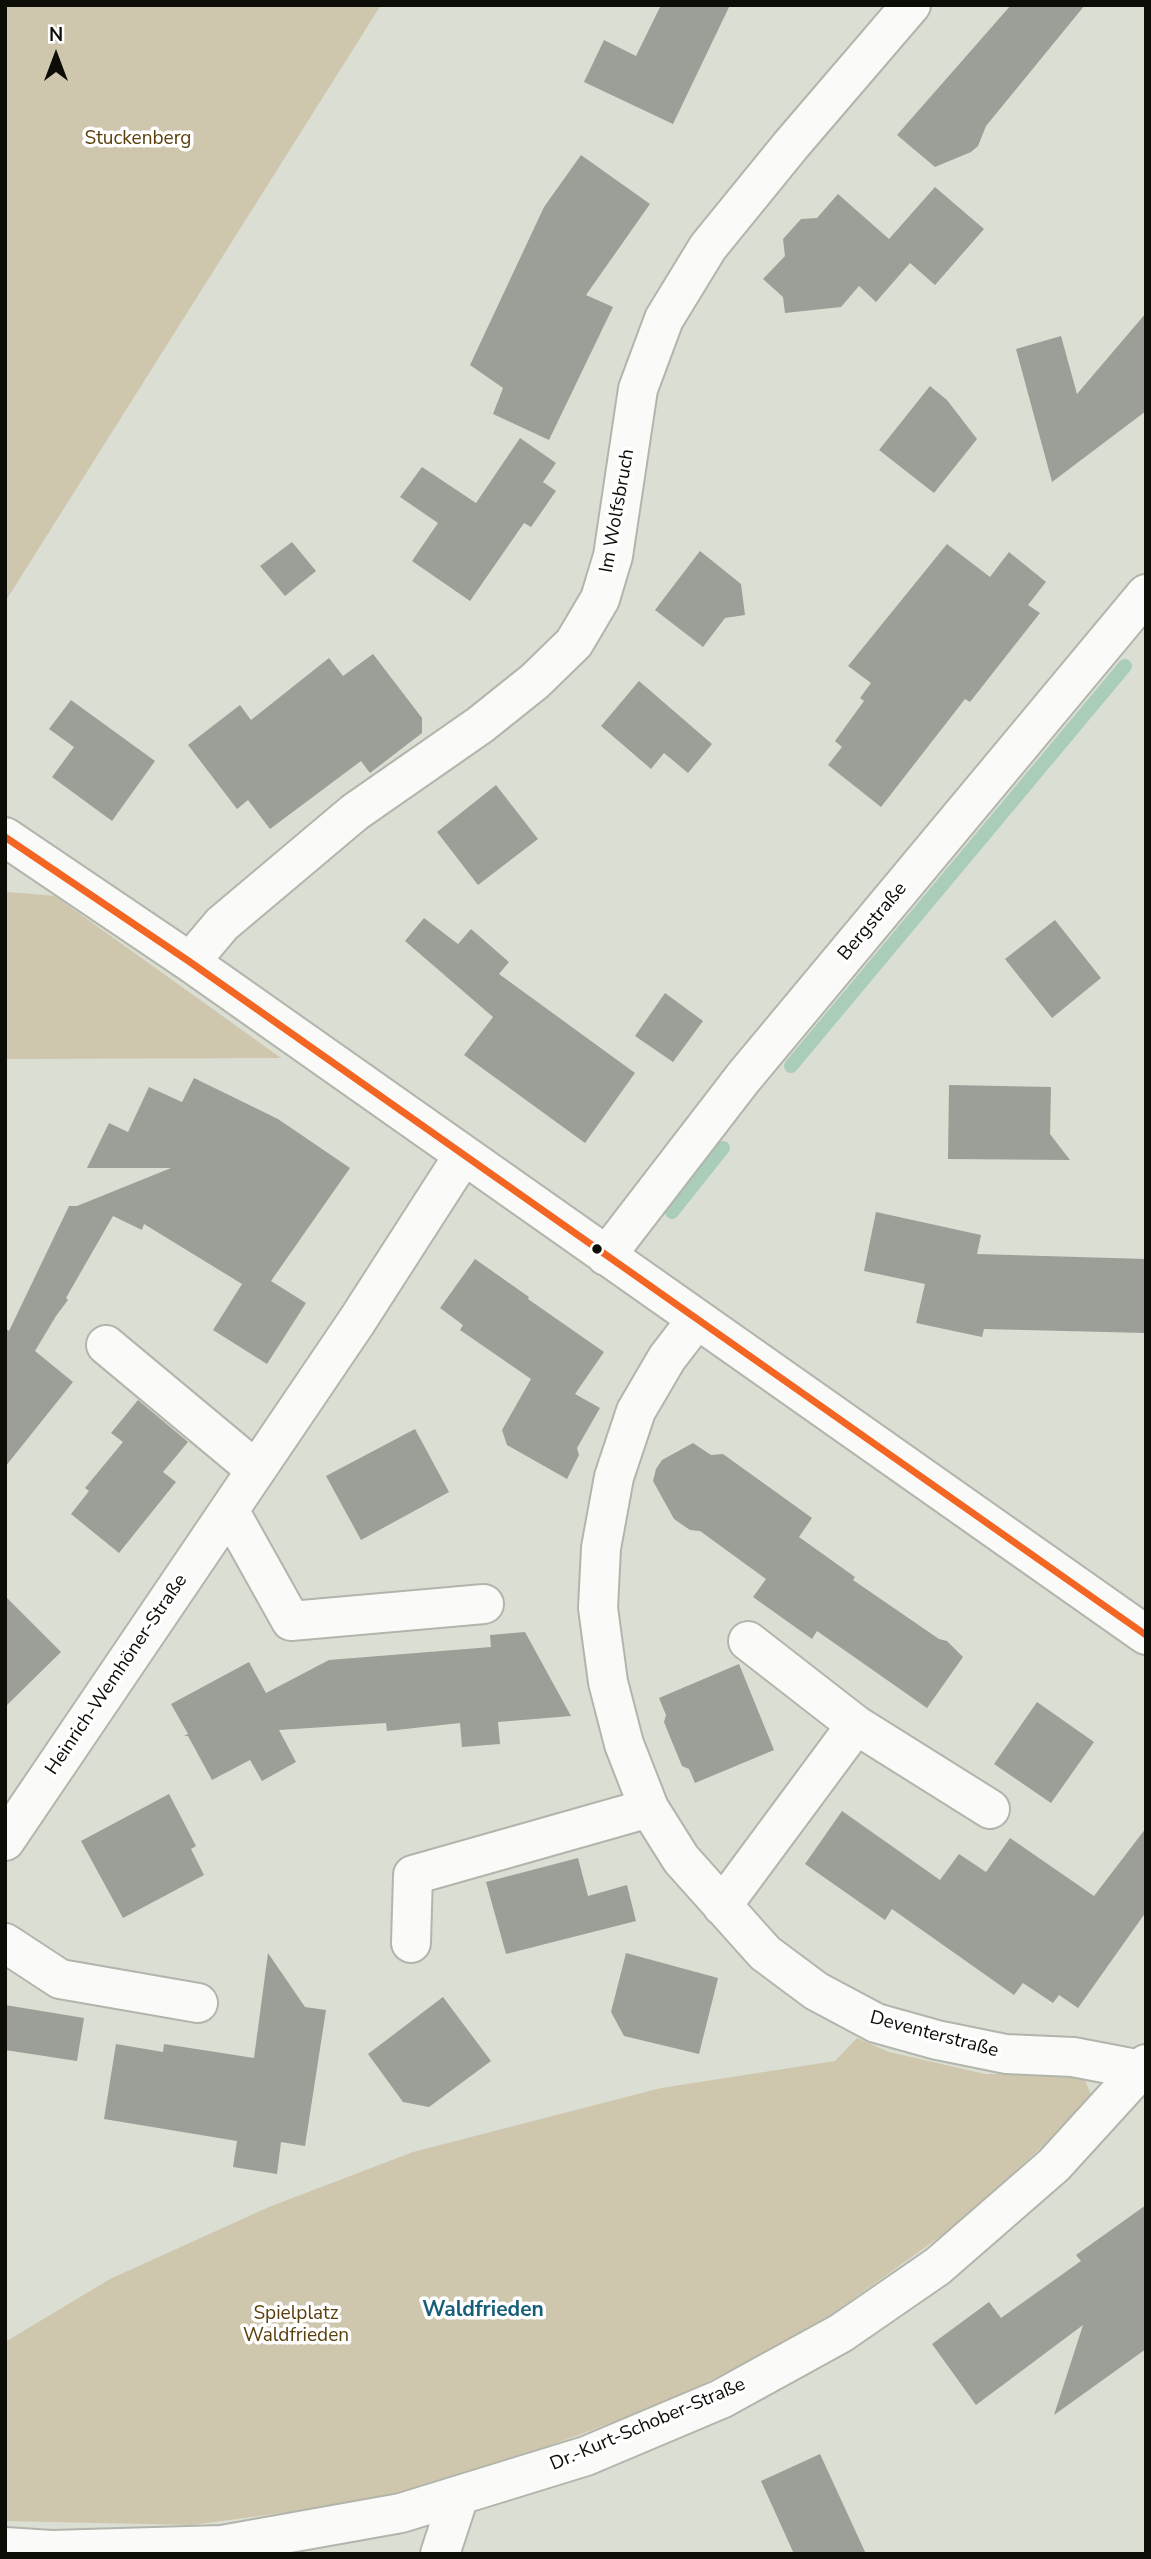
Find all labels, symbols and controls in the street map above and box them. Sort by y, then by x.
north arrow [21,21,91,91]
text: N [49,22,63,48]
park label: Stuckenberg [85,128,191,150]
street label: Im Wolfsbruch [596,447,640,575]
street label: Bergstraße [834,878,912,966]
unlabelled marker [590,1242,604,1256]
street label: Heinrich-Wemhöner-Straße [41,1570,193,1780]
street label: Deventerstraße [867,2007,1001,2063]
district label: Waldfrieden [422,2298,544,2324]
park label: Spielplatz Waldfrieden [243,2303,349,2347]
street label: Dr.-Kurt-Schober-Straße [547,2374,749,2476]

